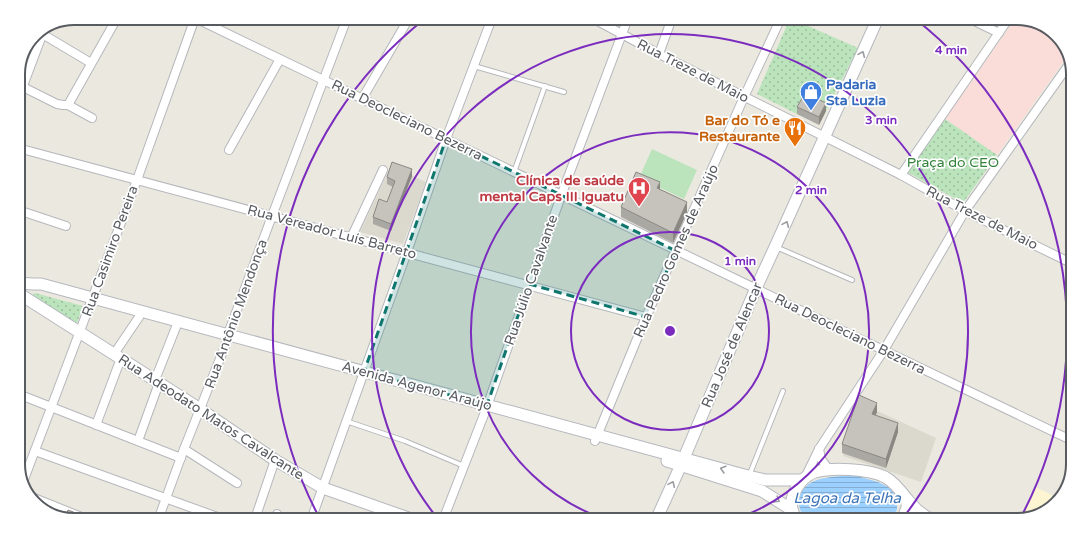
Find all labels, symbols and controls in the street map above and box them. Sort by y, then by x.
street label: Rua Treze de Maio [634,35,752,107]
text: 4 min [935,43,967,57]
one-way arrow [857,51,865,59]
street label: Rua Deocleciano Bezerra [329,76,485,164]
place label: Padaria Sta Luzia [826,76,886,109]
shop icon: Padaria Sta Luzia [798,79,824,112]
place label: Bar do Tó e Restaurante [699,112,780,145]
text: 3 min [865,113,897,127]
restaurant icon: Bar do Tó e Restaurante [782,115,808,148]
park label: Praça do CEO [907,154,999,171]
street label: Rua Pedro Gomes de Araújo [630,162,722,340]
place label: Clínica de saúde mental Caps III Iguatu [479,172,624,205]
hospital icon: Clínica de saúde mental Caps III Iguatu [626,175,652,208]
street label: Rua Treze de Maio [923,182,1041,254]
street label: Rua Casimiro Pereira [78,183,142,319]
text: 2 min [795,183,827,197]
street label: Rua Vereador Luís Barreto [246,201,418,263]
street label: Rua Júlio Cavalvante [501,212,561,348]
one-way arrow [781,221,789,228]
street label: Rua Antônio Mendonça [201,237,271,391]
text: 1 min [724,254,756,268]
street label: Rua José de Alencar [698,279,766,410]
street label: Rua Deocleciano Bezerra [772,290,928,378]
centre of rings [663,324,677,338]
street label: Rua Adeodato Matos Cavalcante [115,351,307,483]
street label: Avenida Agenor Araújo [340,358,494,414]
one-way arrow [720,465,727,474]
one-way arrow [667,481,675,489]
water label: Lagoa da Telha [793,489,901,507]
one-way arrow [773,495,780,503]

